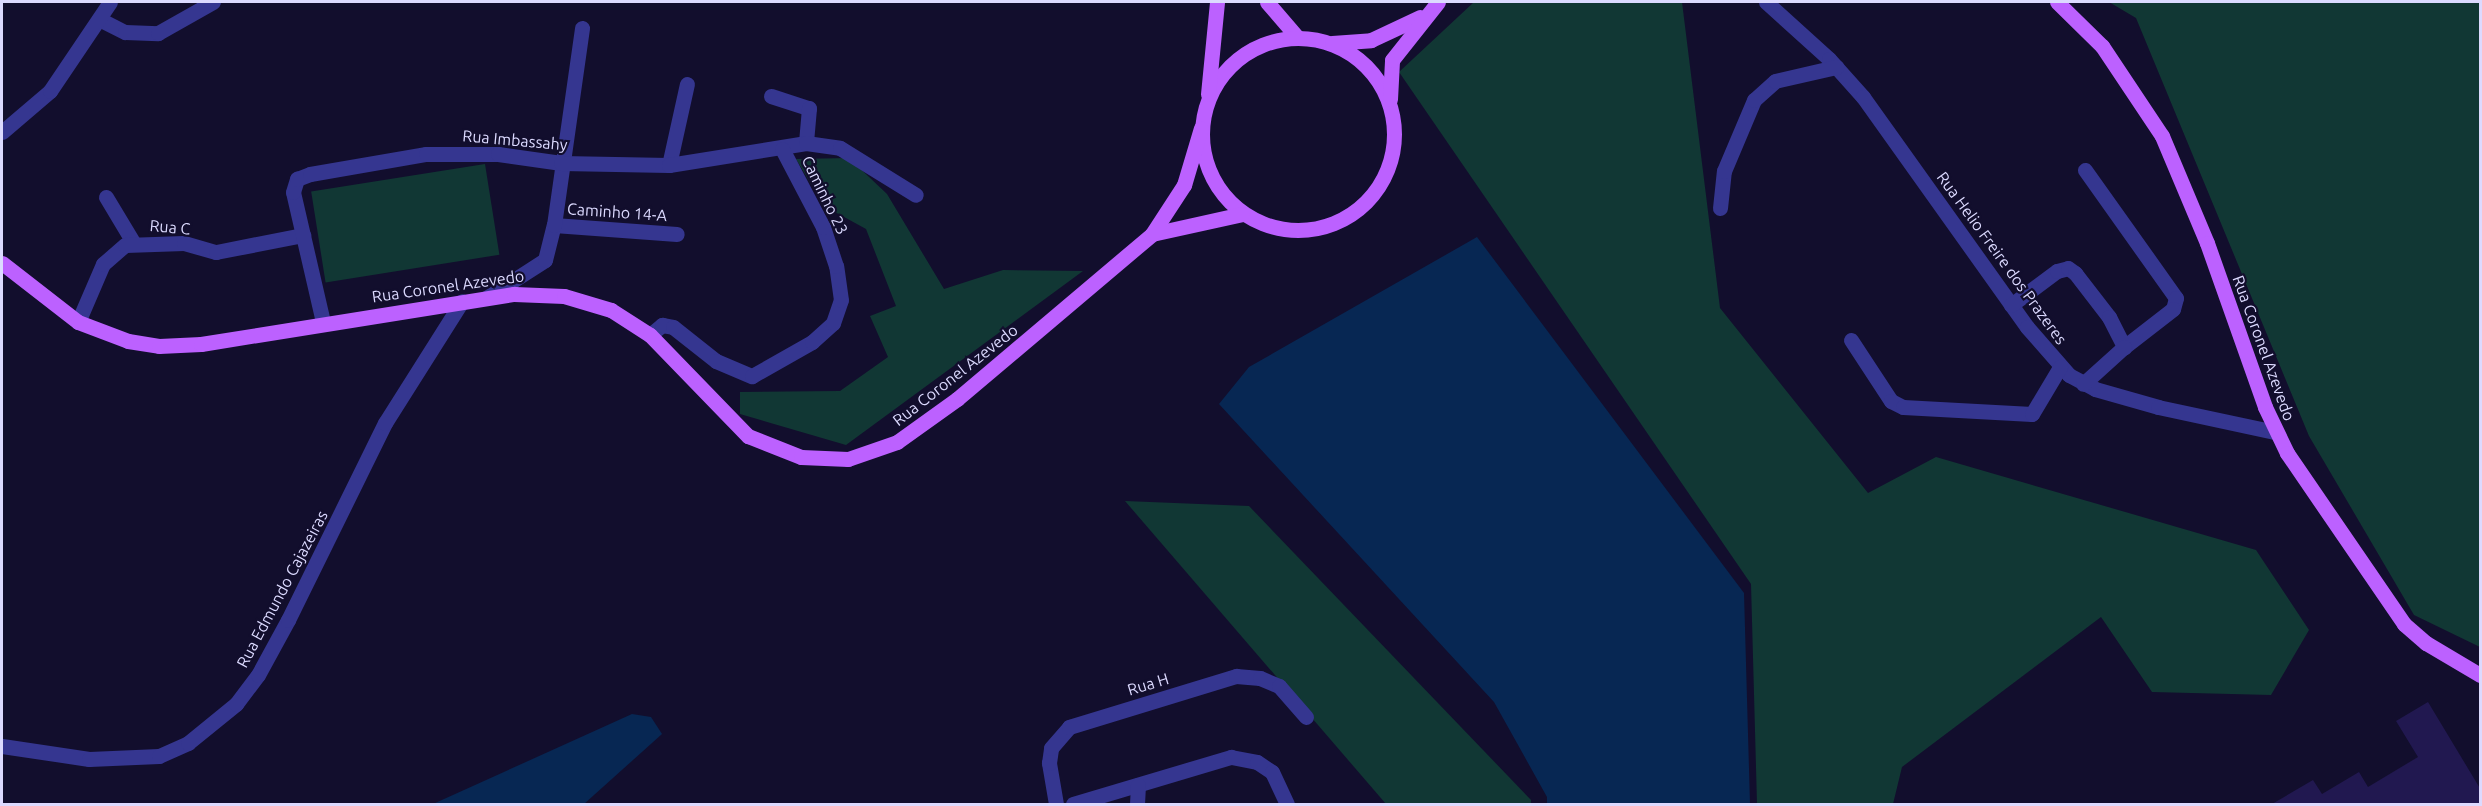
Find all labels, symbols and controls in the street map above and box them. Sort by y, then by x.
street label: Rua Imbassahy [462,126,568,154]
street label: Caminho 23 [798,153,852,237]
street label: Rua Helio Freire dos Prazeres [1933,168,2071,348]
street label: Caminho 14-A [566,199,668,225]
street label: Rua C [149,216,191,238]
street label: Rua Coronel Azevedo [371,266,525,306]
street label: Rua Coronel Azevedo [2229,273,2299,423]
street label: Rua Coronel Azevedo [889,320,1021,430]
street label: Rua Edmundo Cajazeiras [232,507,332,671]
street label: Rua H [1125,669,1171,699]

